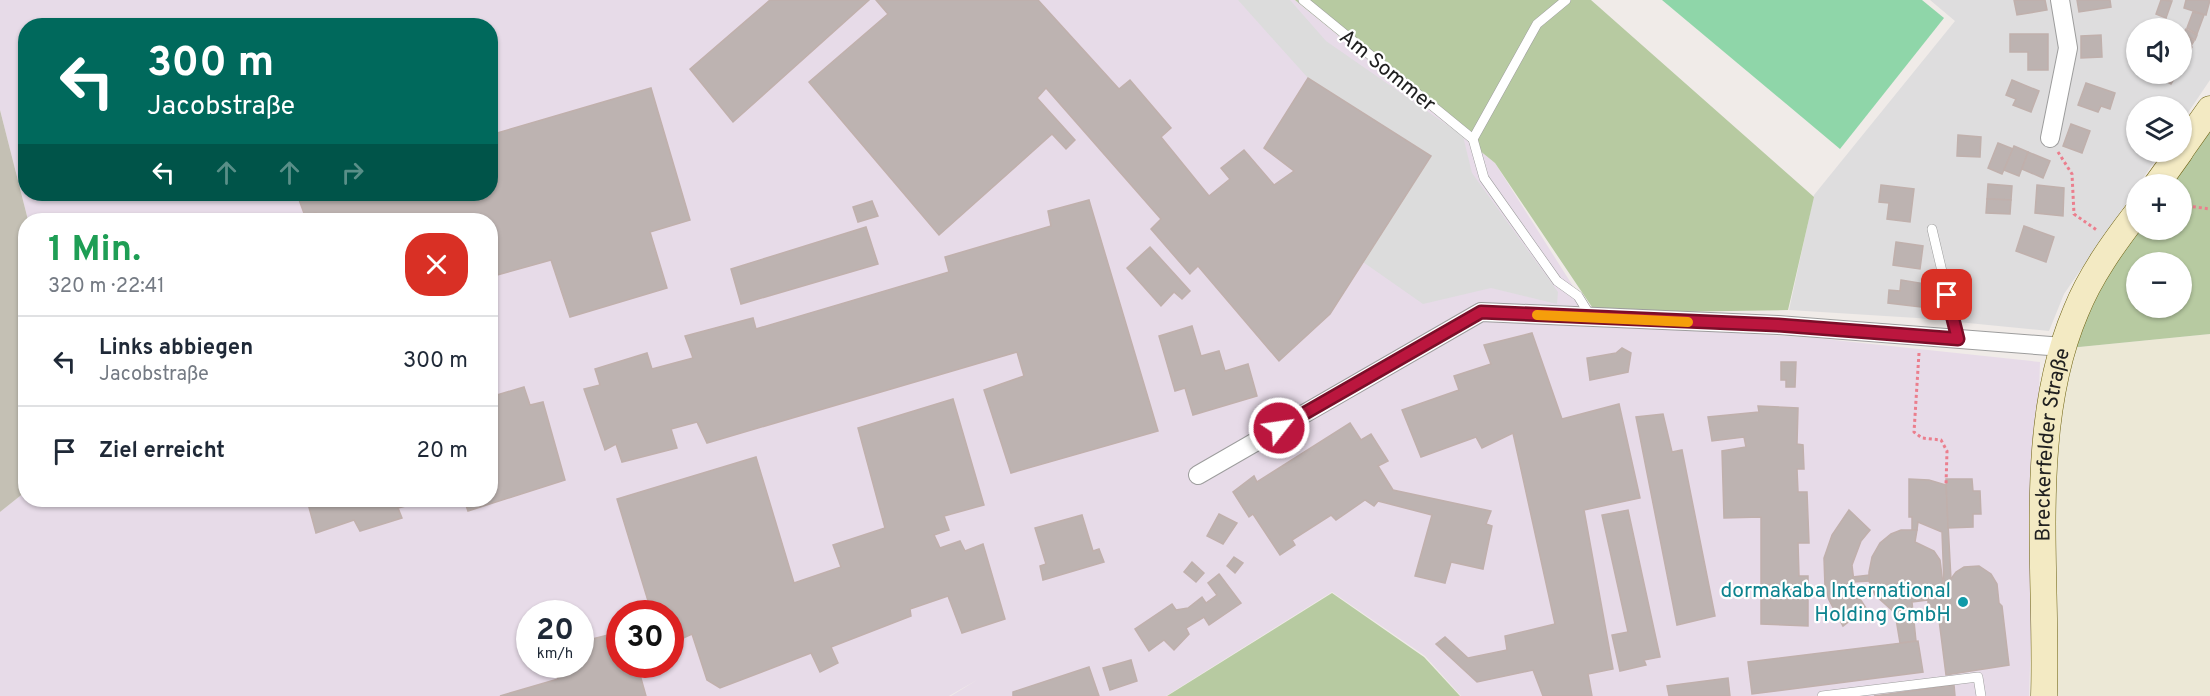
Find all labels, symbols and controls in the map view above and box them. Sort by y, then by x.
map controls [2126,18,2192,318]
button: sound [2126,18,2192,84]
street label: Am Sommer [1333,24,1441,118]
text: 300 m [147,38,274,91]
icon: left [48,42,126,120]
text: Jacobstraße [147,90,295,124]
button: layers [2126,96,2192,162]
icon: left [147,156,180,189]
icon: ahead [210,156,243,189]
icon: ahead [273,156,306,189]
icon: right [336,156,369,189]
button: + [2126,174,2192,240]
text: 1 Min. [48,228,141,274]
button: close [405,233,468,296]
button: − [2126,252,2192,318]
pin [1921,269,1972,320]
text: 320 m · 22:41 [48,274,165,300]
icon: arrive [1930,278,1963,311]
text: Links abbiegen [99,335,253,362]
icon: left [48,345,81,378]
street label: Breckerfelder Straße [2031,345,2077,542]
text: 300 m [403,348,468,375]
text: Jacobstraße [99,362,209,388]
position arrow [1247,396,1311,460]
icon: arrive [48,435,81,468]
text: Ziel erreicht [99,438,225,465]
text: 20 m [417,438,468,465]
place label: dormakaba International Holding GmbH [1721,578,1951,629]
marker: dormakaba International Holding GmbH [1956,595,1970,609]
speed limit sign: 30 [606,600,684,678]
text: 20 [536,613,574,650]
text: km/h [537,645,573,664]

